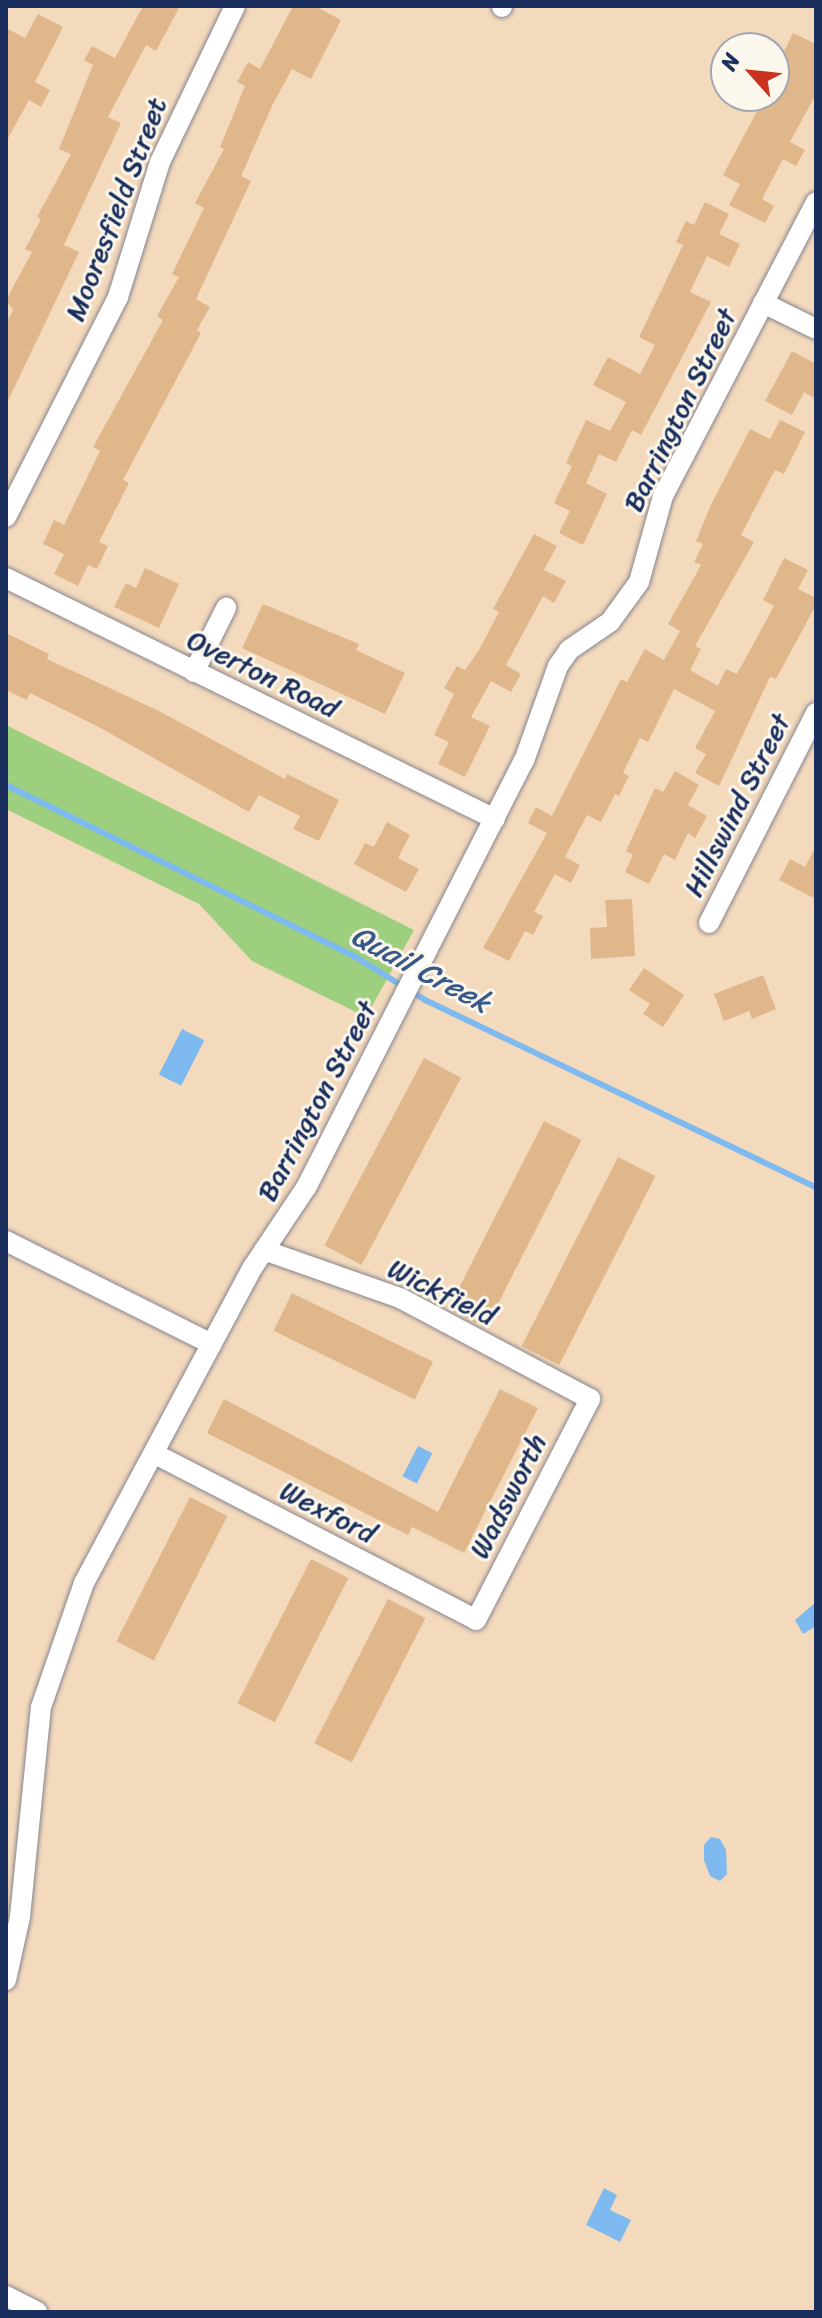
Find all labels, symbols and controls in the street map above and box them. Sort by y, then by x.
north arrow [710,32,790,112]
text: N [709,46,751,77]
street label: Mooresfield Street [58,93,174,325]
street label: Barrington Street [616,303,744,517]
street label: Overton Road [182,623,344,725]
street label: Hillswind Street [677,708,797,902]
water label: Quail Creek [345,917,497,1021]
street label: Barrington Street [250,995,384,1207]
street label: Wickfield [383,1251,501,1333]
street label: Wadsworth [462,1428,554,1564]
street label: Wexford [275,1474,381,1550]

